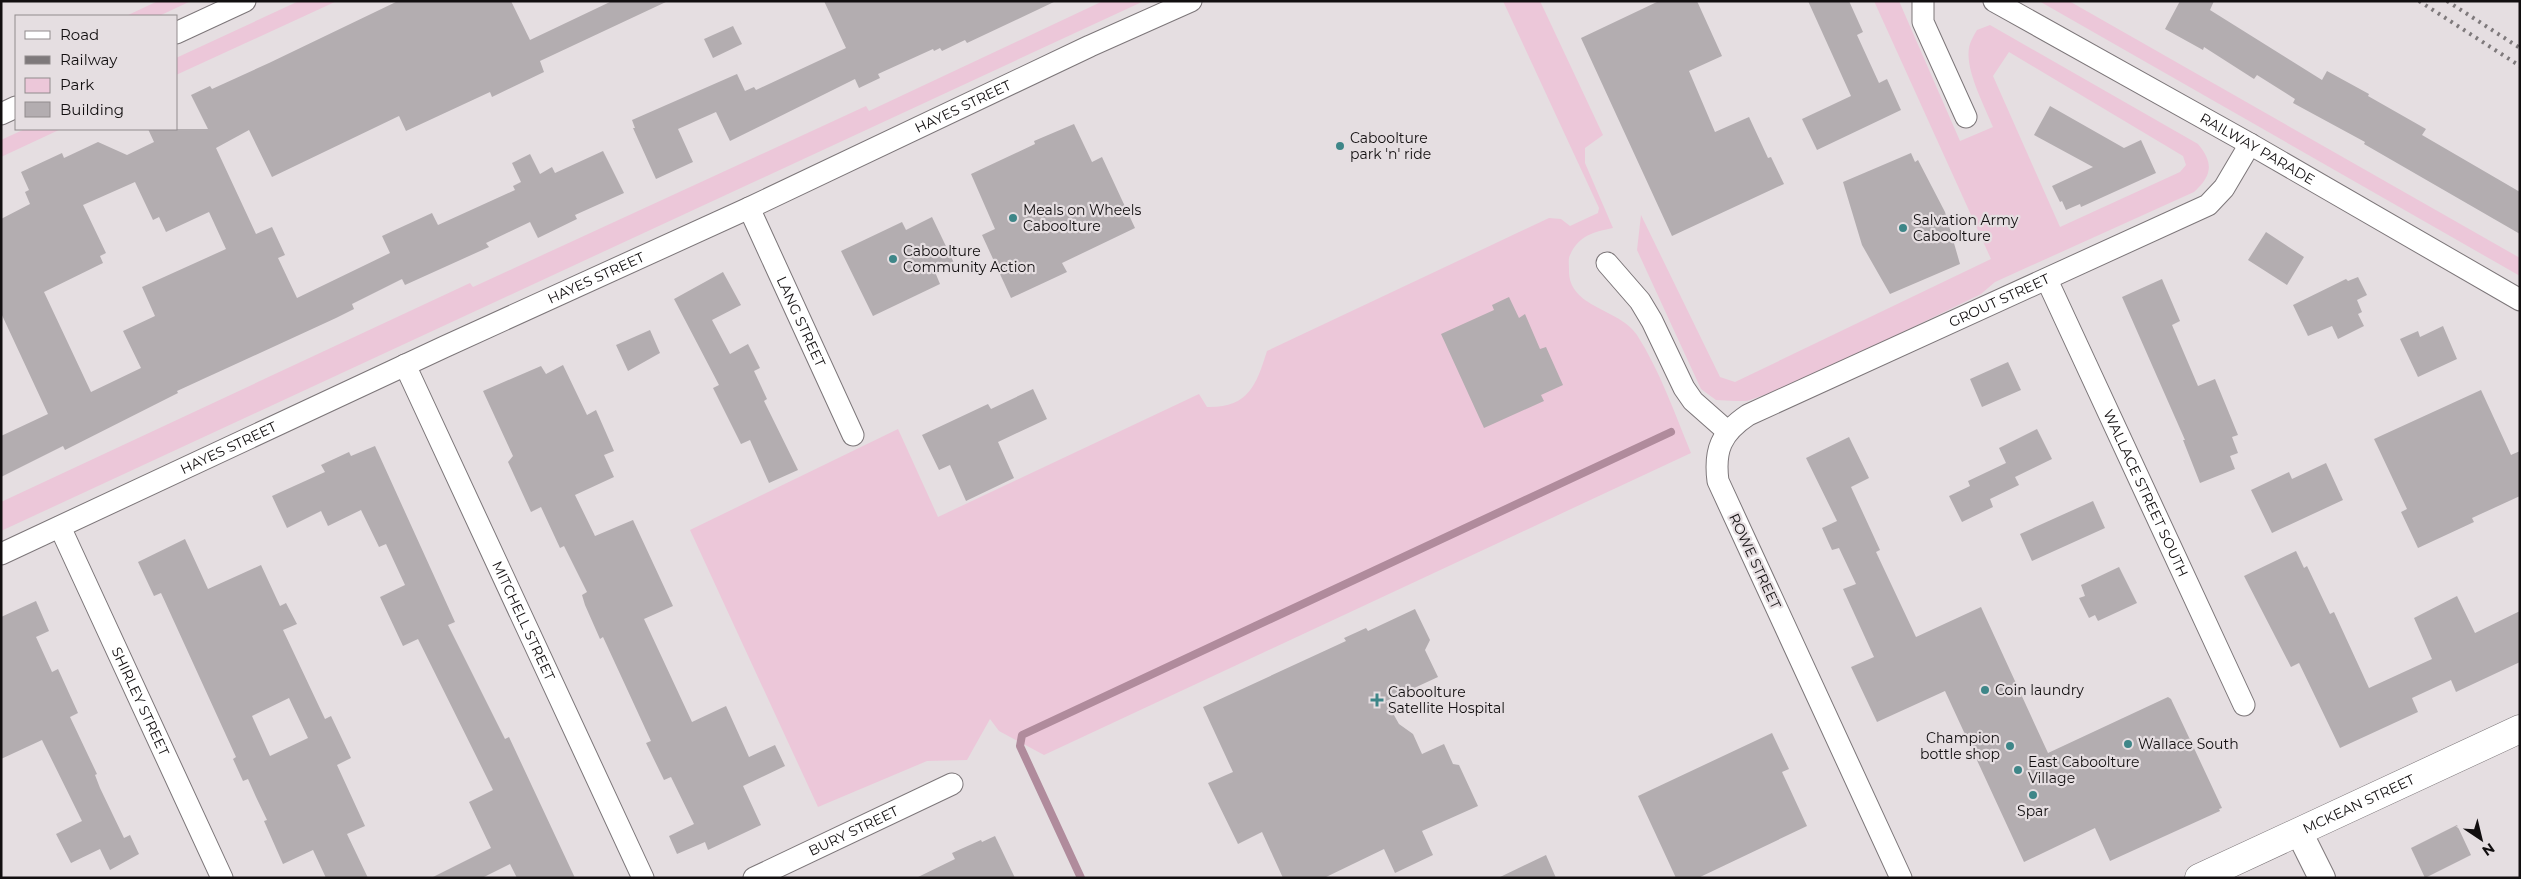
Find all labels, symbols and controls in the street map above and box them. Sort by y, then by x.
legend [15,15,178,130]
text: Road [60,25,99,44]
text: Railway [60,50,118,69]
text: Park [60,75,94,94]
street label: HAYES STREET [912,76,1014,137]
text: Building [60,100,124,119]
street label: RAILWAY PARADE [2197,109,2318,189]
place label: Caboolture park 'n' ride [1350,129,1431,163]
marker: Caboolture park 'n' ride [1334,140,1346,152]
place label: Meals on Wheels Caboolture [1023,201,1142,235]
place label: Salvation Army Caboolture [1913,211,2019,245]
marker: Meals on Wheels Caboolture [1007,212,1019,224]
marker: Salvation Army Caboolture [1897,222,1909,234]
place label: Caboolture Community Action [903,242,1036,276]
street label: HAYES STREET [545,248,647,308]
marker: Caboolture Community Action [887,253,899,265]
street label: GROUT STREET [1946,270,2052,331]
street label: LANG STREET [773,274,830,370]
street label: WALLACE STREET SOUTH [2099,407,2192,580]
street label: HAYES STREET [177,417,280,478]
street label: ROWE STREET [1725,510,1785,612]
street label: MITCHELL STREET [488,558,559,683]
street label: SHIRLEY STREET [108,644,173,759]
place label: Coin laundry [1995,681,2084,699]
place label: Caboolture Satellite Hospital [1388,683,1505,717]
marker: Coin laundry [1979,684,1991,696]
marker: Caboolture Satellite Hospital [1370,693,1384,707]
place label: Champion bottle shop [1920,729,2000,763]
place label: Wallace South [2138,735,2239,753]
marker: Wallace South [2122,738,2134,750]
marker: Champion bottle shop [2004,740,2016,752]
place label: East Caboolture Village [2028,753,2139,787]
marker: East Caboolture Village [2012,764,2024,776]
street label: MCKEAN STREET [2300,770,2417,838]
marker: Spar [2027,789,2039,801]
street label: BURY STREET [805,802,901,860]
place label: Spar [2017,802,2049,820]
north arrow [2456,814,2506,864]
text: N [2479,839,2498,860]

